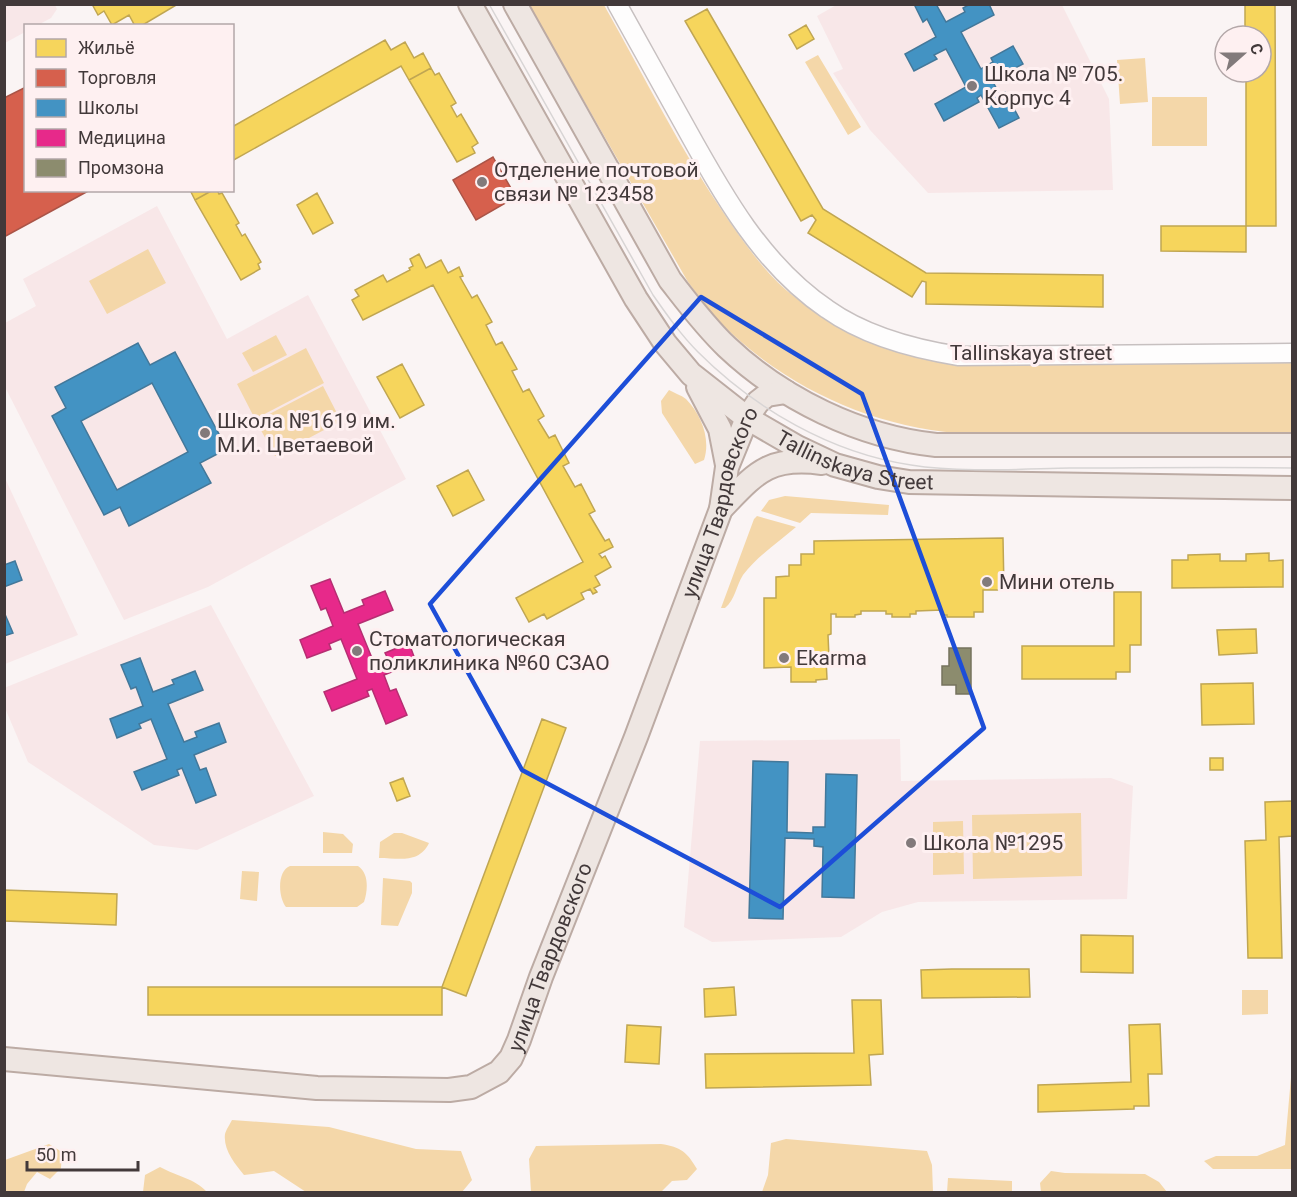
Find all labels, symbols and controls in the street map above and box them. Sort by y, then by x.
legend [24,24,234,192]
north arrow [1213,24,1273,84]
text: Жильё [78,37,134,58]
text: С [1246,41,1267,57]
place label: Школа № 705. Корпус 4 [984,62,1123,110]
text: Торговля [78,67,156,88]
marker: Школа № 705. Корпус 4 [965,79,979,93]
text: Школы [78,97,139,118]
text: Медицина [78,127,166,148]
text: Промзона [78,157,164,178]
place label: Отделение почтовой связи № 123458 [494,158,699,206]
marker: Отделение почтовой связи № 123458 [475,175,489,189]
street label: Tallinskaya street [950,341,1112,365]
street label: улица Твардовского [677,402,763,601]
place label: Школа №1619 им. М.И. Цветаевой [217,409,396,457]
marker: Школа №1619 им. М.И. Цветаевой [198,426,212,440]
street label: Tallinskaya Street [772,426,934,494]
place label: Мини отель [999,570,1115,594]
marker: Мини отель [980,575,994,589]
place label: Стоматологическая поликлиника №60 СЗАО [369,627,610,675]
marker: Стоматологическая поликлиника №60 СЗАО [350,644,364,658]
place label: Ekarma [796,646,867,670]
marker: Ekarma [777,651,791,665]
place label: Школа №1295 [923,831,1063,855]
marker: Школа №1295 [904,836,918,850]
street label: улица Твардовского [503,859,597,1056]
scale bar [27,1134,138,1172]
text: 50 m [36,1144,76,1165]

